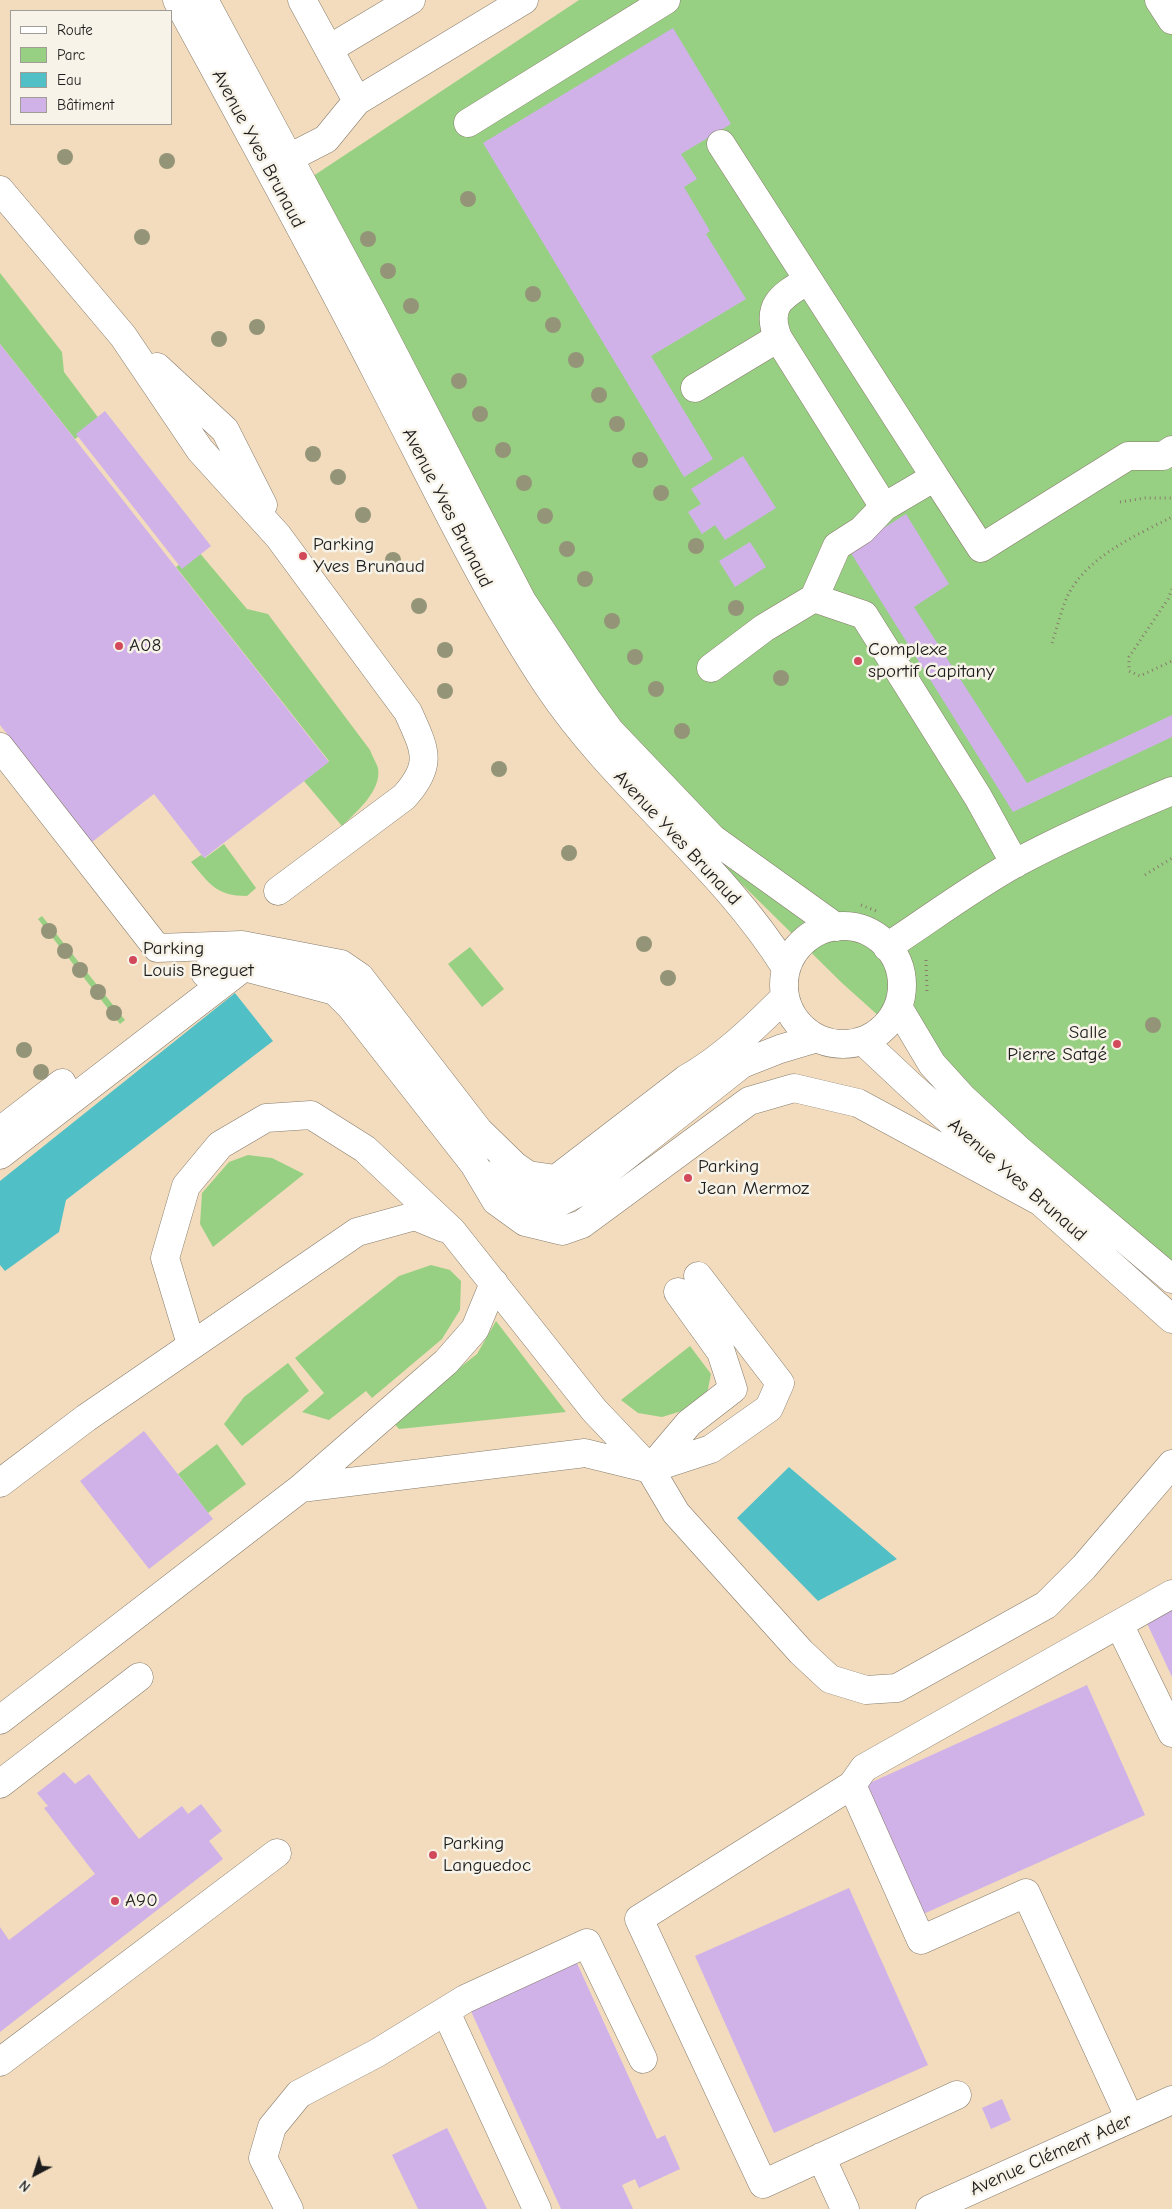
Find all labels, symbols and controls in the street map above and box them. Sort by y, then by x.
legend [10,10,172,125]
text: Route [57,21,93,39]
text: Parc [57,46,85,64]
street label: Avenue Yves Brunaud [207,66,309,232]
text: Eau [57,71,81,89]
text: Bâtiment [57,96,114,114]
street label: Avenue Yves Brunaud [397,424,497,592]
place label: Parking Yves Brunaud [313,534,425,578]
marker: Parking Yves Brunaud [297,550,309,562]
place label: A08 [129,635,161,657]
place label: Complexe sportif Capitany [868,639,995,683]
marker: A08 [113,640,125,652]
marker: Complexe sportif Capitany [852,655,864,667]
street label: Avenue Yves Brunaud [609,766,745,910]
place label: Parking Louis Breguet [143,938,254,982]
marker: Parking Louis Breguet [127,954,139,966]
place label: Salle Pierre Satgé [1007,1022,1107,1066]
marker: Salle Pierre Satgé [1111,1038,1123,1050]
street label: Avenue Yves Brunaud [943,1114,1091,1246]
place label: Parking Jean Mermoz [698,1156,809,1200]
marker: Parking Jean Mermoz [682,1172,694,1184]
place label: Parking Languedoc [443,1833,531,1877]
marker: Parking Languedoc [427,1849,439,1861]
place label: A90 [125,1890,158,1912]
marker: A90 [109,1895,121,1907]
street label: Avenue Clément Ader [966,2109,1136,2201]
north arrow [10,2149,60,2199]
text: N [16,2176,34,2195]

